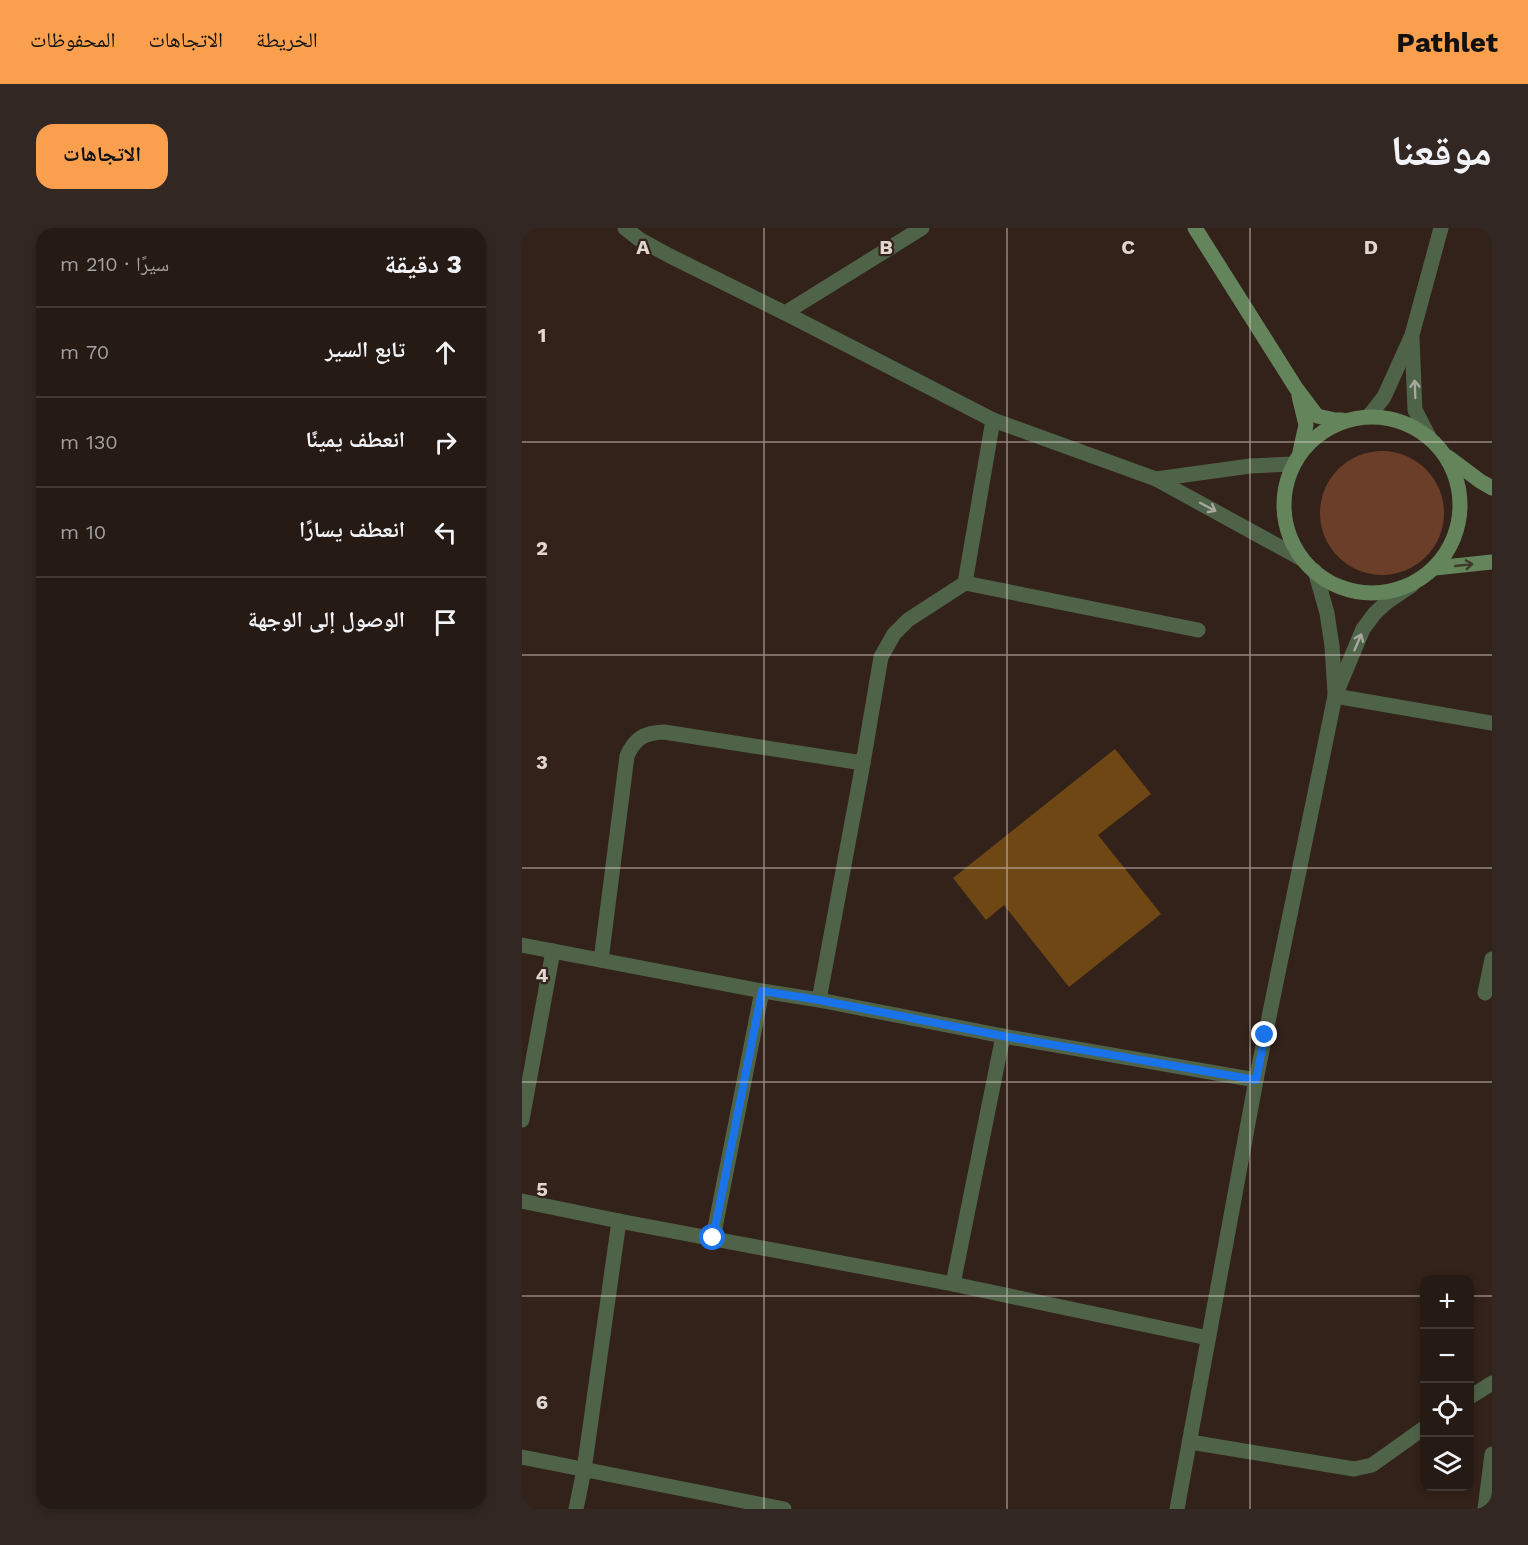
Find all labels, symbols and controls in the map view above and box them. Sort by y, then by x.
text: Pathlet [1396,26,1498,59]
text: المحفوظات [30,27,115,52]
text: الاتجاهات [148,27,223,52]
text: الخريطة [256,27,318,52]
button: الاتجاهات [36,124,168,189]
text: موقعنا [1391,126,1492,175]
text: A [636,235,650,259]
text: B [879,235,893,259]
text: C [1121,235,1135,259]
text: D [1364,235,1378,259]
text: 3 دقيقة [385,249,462,279]
text: سيرًا · 210 m [60,252,169,276]
text: 1 [538,323,546,347]
icon: ahead [429,336,462,369]
text: تابع السير [325,337,405,362]
text: 70 m [60,340,109,364]
one-way arrow [1409,380,1420,400]
icon: right [429,426,462,459]
text: انعطف يمينًا [305,427,405,452]
text: 130 m [60,430,118,454]
one-way arrow [1198,502,1216,513]
icon: left [429,516,462,549]
text: انعطف يسارًا [299,517,405,542]
text: 10 m [60,520,106,544]
text: 2 [536,536,548,560]
one-way arrow [1453,559,1473,570]
icon: arrive [429,606,462,639]
text: الوصول إلى الوجهة [248,607,405,632]
one-way arrow [1353,633,1364,652]
text: 3 [536,750,548,774]
text: 4 [536,963,549,987]
route end [1251,1021,1277,1047]
text: 5 [536,1177,548,1201]
route start [699,1224,725,1250]
map controls [1420,1275,1474,1491]
button: + [1420,1275,1474,1329]
button: − [1420,1329,1474,1383]
button: locate [1420,1383,1474,1437]
text: 6 [536,1390,548,1414]
button: layers [1420,1437,1474,1491]

